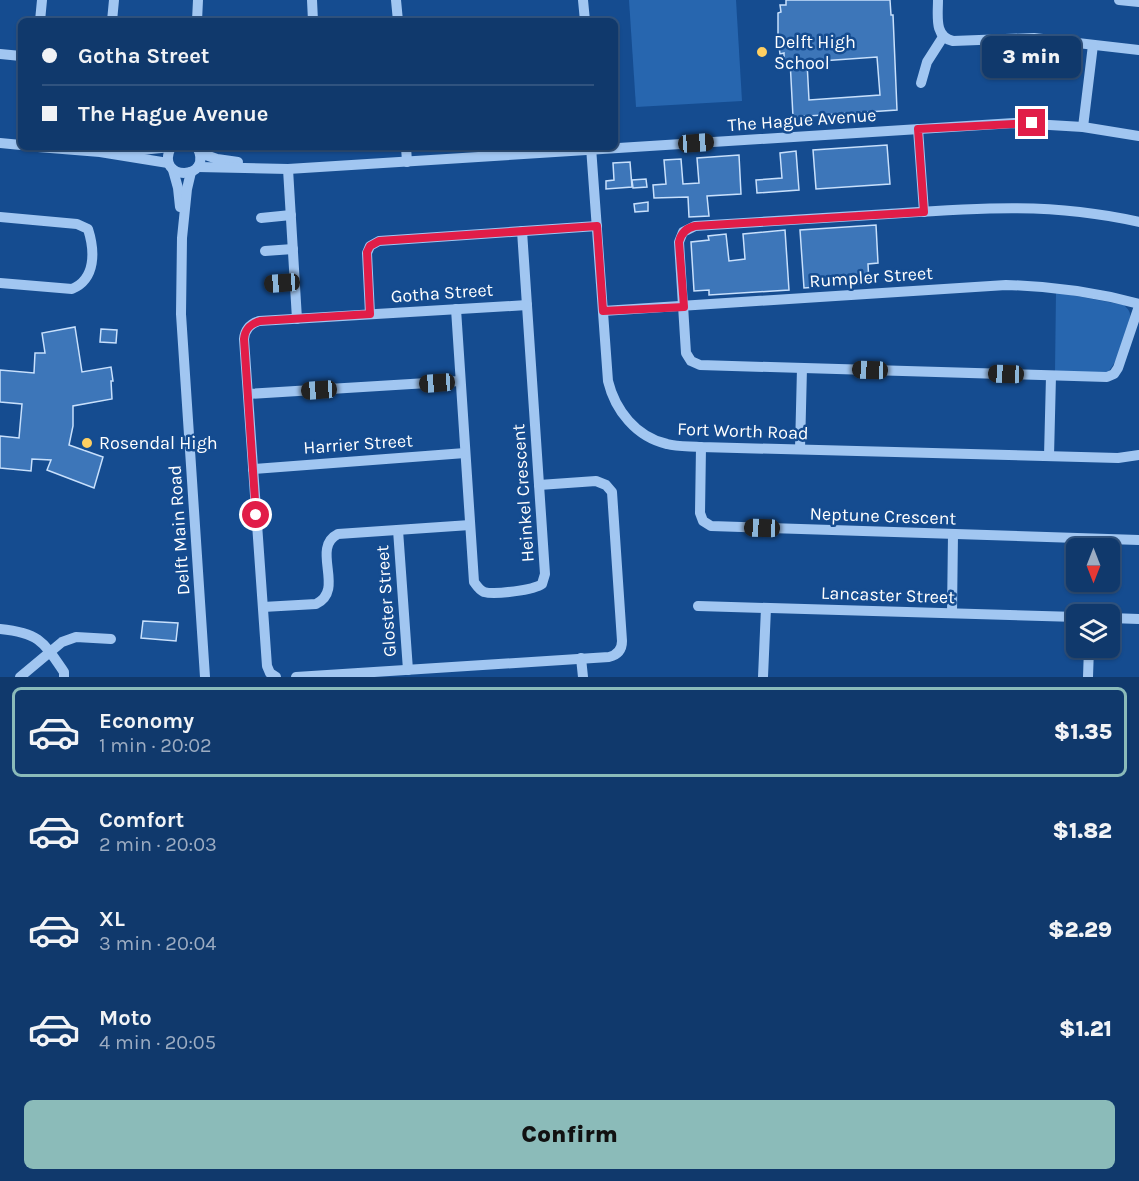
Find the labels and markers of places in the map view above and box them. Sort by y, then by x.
place label: Delft High School [774,31,856,74]
marker: Delft High School [755,45,769,59]
place label: Rosendal High [99,432,218,454]
marker: Rosendal High [80,436,94,450]

